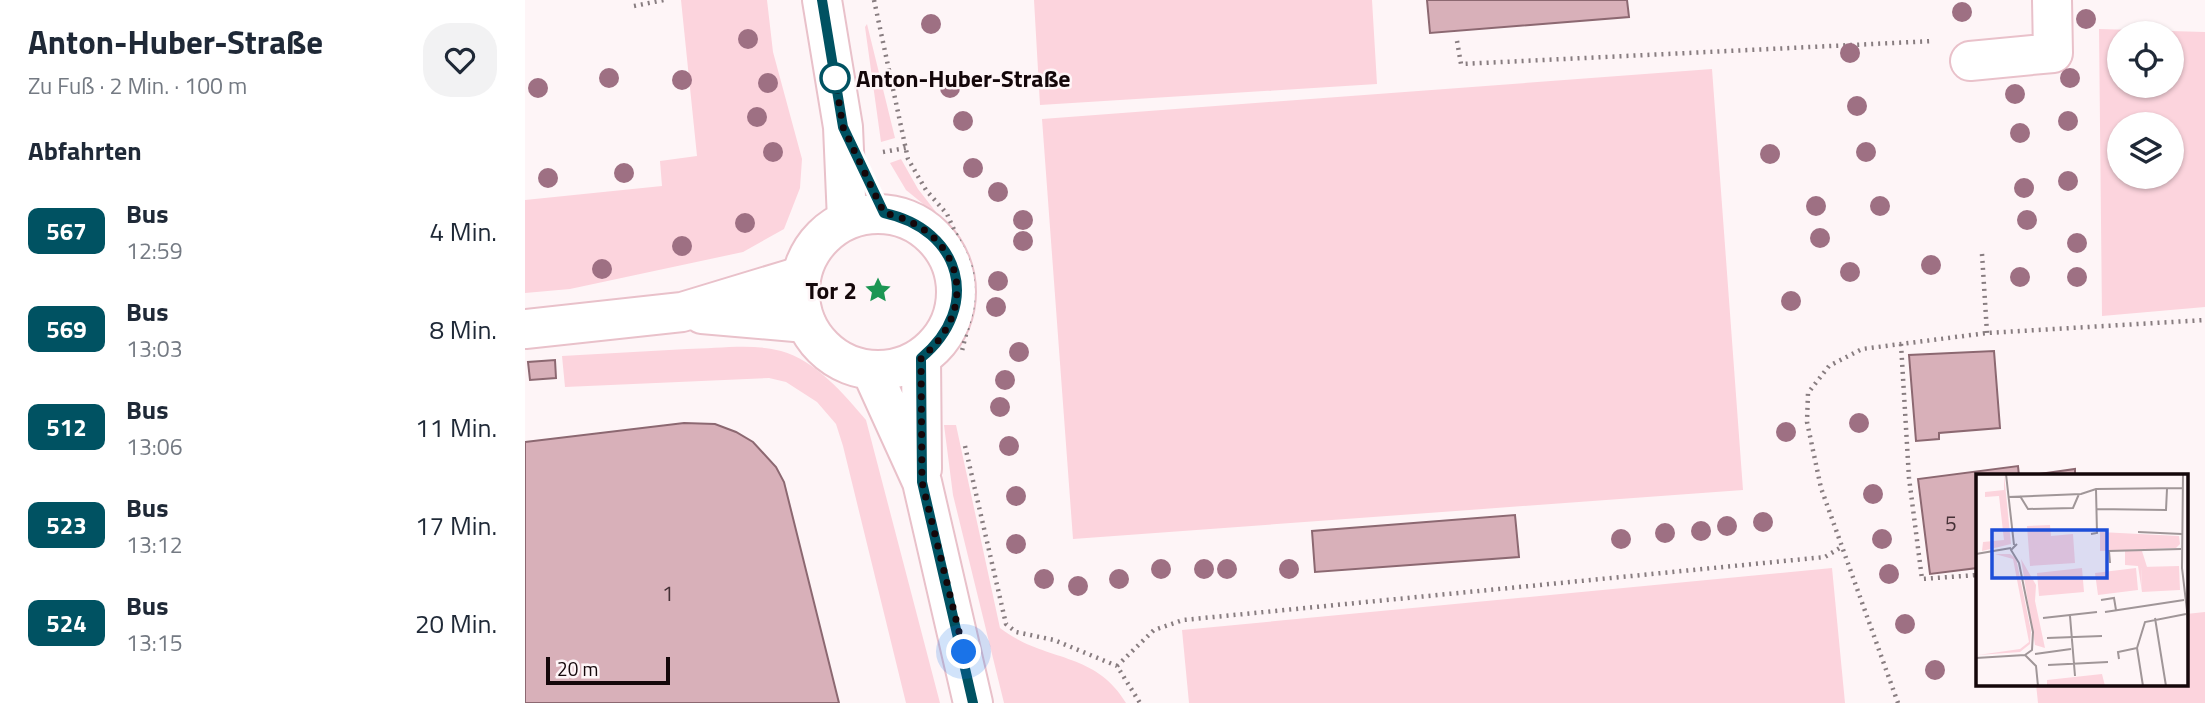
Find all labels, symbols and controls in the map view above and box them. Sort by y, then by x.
text: Anton-Huber-Straße [28,17,323,67]
map controls [2107,21,2184,189]
button: locate [2107,21,2184,98]
button: heart [423,23,497,97]
place label: Anton-Huber-Straße [856,60,1071,96]
marker: Anton-Huber-Straße [820,63,850,93]
text: Zu Fuß · 2 Min. · 100 m [28,68,247,103]
button: layers [2107,112,2184,189]
text: Abfahrten [28,131,142,170]
text: Bus [126,194,168,233]
text: 4 Min. [430,212,497,251]
text: 567 [46,213,87,249]
text: 12:59 [126,233,183,268]
place label: Tor 2 [806,272,857,308]
place icon: Tor 2 [863,275,893,305]
text: Bus [126,292,168,331]
text: 8 Min. [430,310,497,349]
text: 569 [46,311,87,347]
text: 13:03 [126,331,183,366]
text: Bus [126,390,168,429]
text: 11 Min. [415,408,497,447]
text: 512 [46,409,87,445]
text: 13:06 [126,429,183,464]
inset map [1976,474,2187,686]
text: Bus [126,488,168,527]
text: 17 Min. [415,506,497,545]
text: 523 [46,507,87,543]
house number: 5 [1945,507,1957,539]
text: 13:12 [126,527,183,562]
house number: 1 [662,577,674,609]
text: Bus [126,586,168,625]
text: 20 Min. [415,604,497,643]
text: 524 [46,605,87,641]
text: 13:15 [126,625,183,660]
your location [946,634,981,669]
scale bar [546,654,670,686]
text: 20 m [557,654,598,683]

